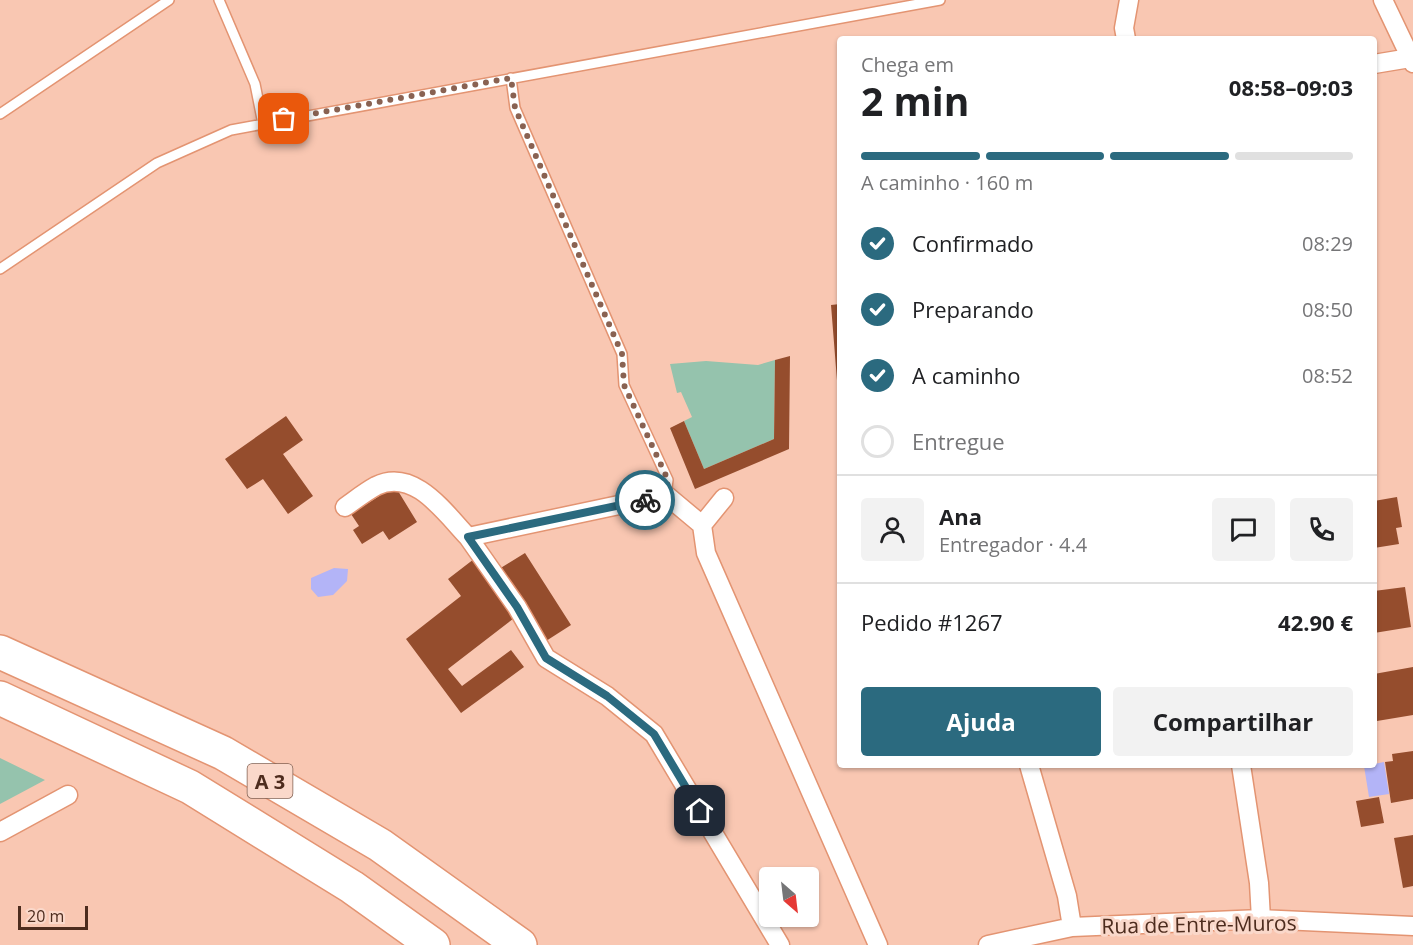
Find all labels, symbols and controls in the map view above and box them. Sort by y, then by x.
text: Chega em [861,51,954,78]
text: 08:58–09:03 [1229,72,1353,102]
text: 2 min [861,74,969,127]
pin [258,93,309,144]
icon: bag [267,102,300,135]
text: A caminho · 160 m [861,169,1033,196]
icon: check [861,227,894,260]
text: Confirmado [912,228,1034,258]
text: 08:29 [1302,230,1353,257]
icon: check [861,293,894,326]
text: Preparando [912,294,1034,324]
text: 08:50 [1302,296,1353,323]
icon: check [861,359,894,392]
text: A caminho [912,360,1021,390]
text: 08:52 [1302,362,1353,389]
text: Entregue [912,426,1005,456]
courier [615,470,675,530]
icon: bike [629,484,662,517]
button: person [861,498,924,561]
button: chat [1212,498,1275,561]
button: phone [1290,498,1353,561]
text: Ana [939,501,982,531]
text: Entregador · 4.4 [939,531,1087,558]
text: Pedido #1267 [861,607,1003,637]
text: 42.90 € [1278,607,1353,637]
button: Ajuda [861,687,1101,756]
button: Compartilhar [1113,687,1353,756]
road number: A 3 [248,764,292,798]
pin [674,785,725,836]
icon: home [683,794,716,827]
north arrow [759,867,819,927]
map controls [759,867,819,927]
scale bar [18,903,88,930]
text: 20 m [27,905,64,927]
street label: Rua de Entre-Muros [1101,908,1297,940]

